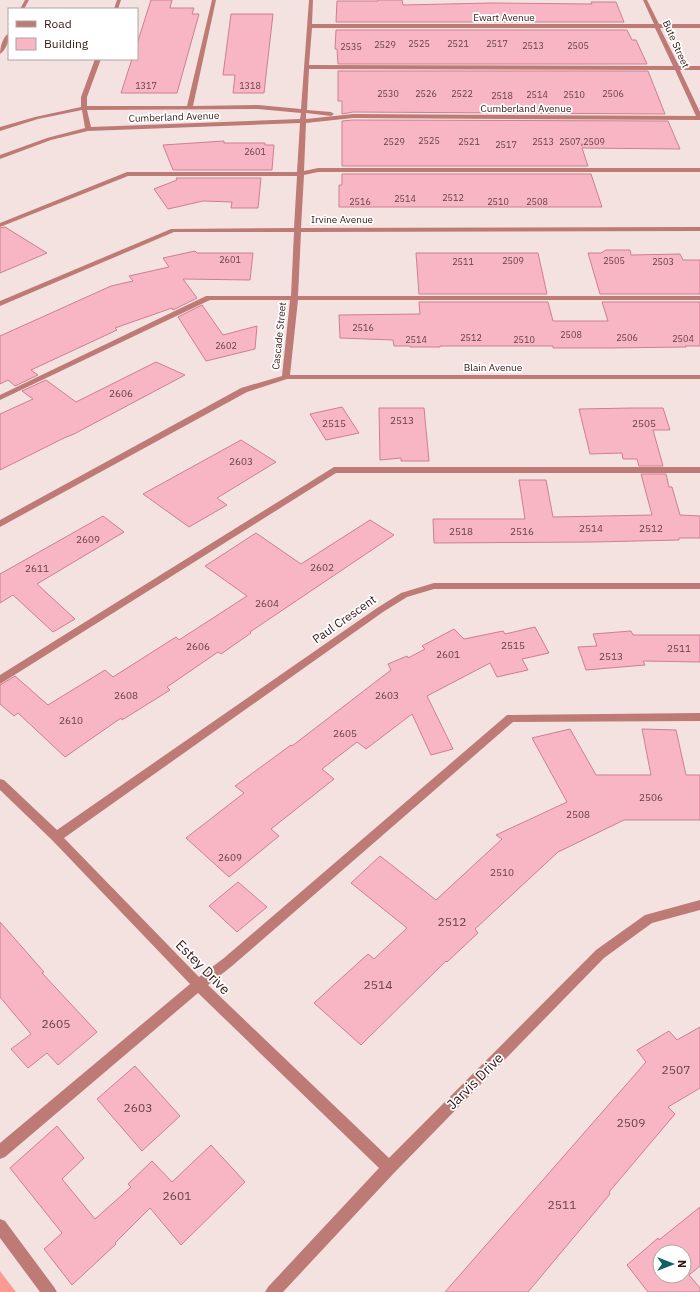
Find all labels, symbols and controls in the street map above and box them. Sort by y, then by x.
legend [8,8,138,60]
street label: Ewart Avenue [473,11,535,24]
text: Road [44,16,72,31]
street label: Bute Street [660,18,692,70]
text: Building [44,36,89,51]
house number: 2525 [408,38,430,49]
house number: 2521 [447,38,469,49]
house number: 2517 [486,38,508,49]
house number: 2529 [374,39,396,50]
house number: 2513 [522,40,544,51]
house number: 2505 [567,40,589,51]
house number: 2535 [340,41,362,52]
house number: 1317 [135,80,157,91]
house number: 1318 [239,80,261,91]
house number: 2530 [377,88,399,99]
house number: 2526 [415,88,437,99]
house number: 2522 [451,88,473,99]
house number: 2506 [602,88,624,99]
house number: 2514 [526,89,548,100]
house number: 2510 [563,89,585,100]
house number: 2518 [491,90,513,101]
street label: Cumberland Avenue [481,102,572,115]
street label: Cumberland Avenue [128,109,220,125]
house number: 2525 [418,135,440,146]
house number: 2529 [383,136,405,147]
house number: 2521 [458,136,480,147]
house number: 2513 [532,136,554,147]
house number: 2507,2509 [559,136,605,147]
house number: 2517 [495,139,517,150]
house number: 2601 [244,146,266,157]
house number: 2512 [442,192,464,203]
house number: 2514 [394,193,416,204]
house number: 2516 [349,196,371,207]
house number: 2510 [487,196,509,207]
house number: 2508 [526,196,548,207]
street label: Irvine Avenue [311,213,374,226]
house number: 2601 [219,254,241,265]
house number: 2509 [502,255,524,266]
house number: 2505 [603,255,625,266]
house number: 2511 [452,256,474,267]
house number: 2503 [652,256,674,267]
street label: Cascade Street [269,301,289,370]
house number: 2516 [352,322,374,333]
house number: 2508 [560,329,582,340]
house number: 2512 [460,332,482,343]
house number: 2506 [616,332,638,343]
house number: 2504 [672,333,694,344]
house number: 2514 [405,334,427,345]
house number: 2510 [513,334,535,345]
house number: 2602 [215,340,237,351]
street label: Blain Avenue [464,361,523,374]
house number: 2606 [109,387,133,400]
house number: 2513 [390,414,414,427]
house number: 2515 [322,417,346,430]
house number: 2505 [632,417,656,430]
house number: 2603 [229,455,253,468]
house number: 2514 [579,522,603,535]
house number: 2512 [639,522,663,535]
house number: 2518 [449,525,473,538]
house number: 2516 [510,525,534,538]
house number: 2609 [76,533,100,546]
house number: 2602 [310,561,334,574]
house number: 2611 [25,562,49,575]
street label: Paul Crescent [309,592,379,646]
house number: 2604 [255,597,279,610]
house number: 2515 [501,639,525,652]
house number: 2606 [186,640,210,653]
house number: 2511 [667,642,691,655]
house number: 2601 [436,648,460,661]
house number: 2513 [599,650,623,663]
house number: 2608 [114,689,138,702]
house number: 2603 [375,689,399,702]
house number: 2610 [59,714,83,727]
house number: 2605 [333,727,357,740]
house number: 2506 [639,791,663,804]
house number: 2508 [566,808,590,821]
house number: 2609 [218,851,242,864]
house number: 2510 [490,866,514,879]
house number: 2512 [438,914,466,929]
street label: Estey Drive [172,936,234,998]
house number: 2514 [364,977,392,992]
house number: 2605 [42,1016,70,1031]
street label: Jarvis Drive [443,1049,507,1113]
house number: 2507 [662,1062,690,1077]
house number: 2603 [124,1100,152,1115]
house number: 2509 [617,1115,645,1130]
house number: 2601 [163,1188,191,1203]
house number: 2511 [548,1197,576,1212]
north arrow [652,1244,692,1284]
text: N [675,1260,689,1268]

